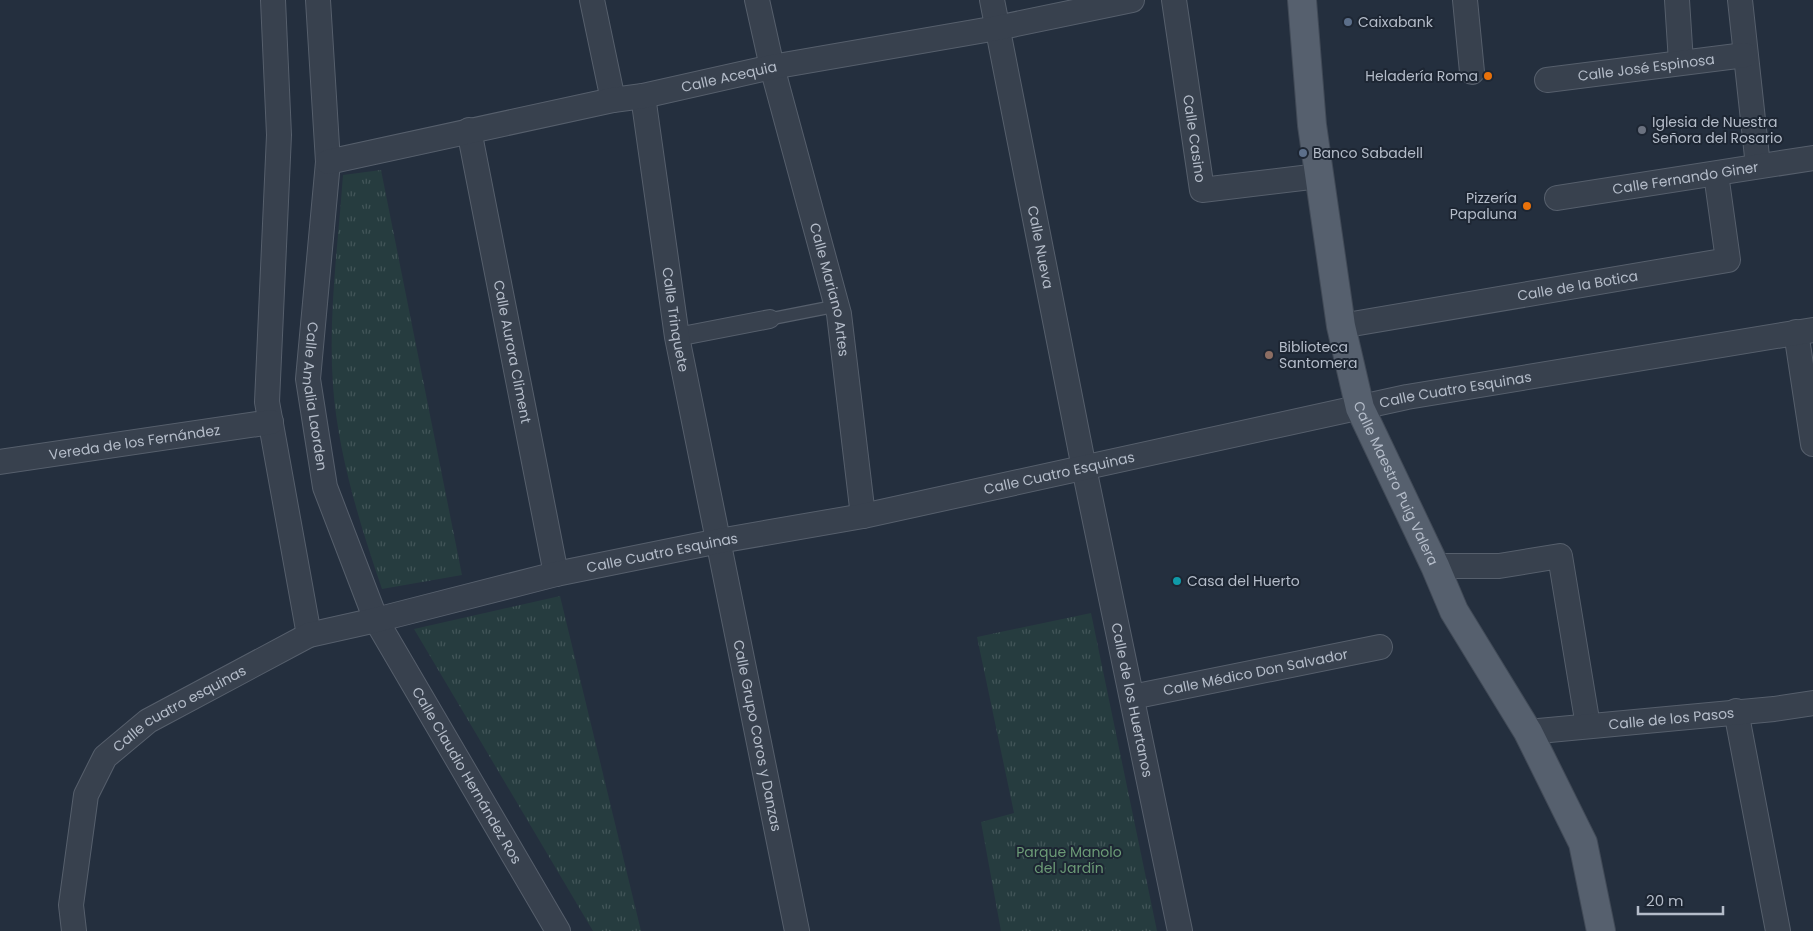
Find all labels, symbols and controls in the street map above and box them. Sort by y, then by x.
place label: Caixabank [1358,12,1434,32]
marker: Caixabank [1342,16,1354,28]
street label: Calle José Espinosa [1577,49,1716,86]
street label: Calle Acequia [679,56,779,97]
place label: Heladería Roma [1365,66,1478,86]
marker: Heladería Roma [1482,70,1494,82]
street label: Calle Casino [1178,93,1211,184]
place label: Iglesia de Nuestra Señora del Rosario [1652,112,1782,148]
marker: Iglesia de Nuestra Señora del Rosario [1636,124,1648,136]
place label: Banco Sabadell [1313,143,1423,163]
marker: Banco Sabadell [1297,147,1309,159]
street label: Calle Fernando Giner [1611,157,1760,199]
place label: Pizzería Papaluna [1450,188,1517,224]
marker: Pizzería Papaluna [1521,200,1533,212]
street label: Calle Nueva [1023,204,1059,291]
street label: Calle Mariano Artes [805,221,854,358]
street label: Calle Trinquete [657,266,694,374]
street label: Calle de la Botica [1516,266,1640,306]
street label: Calle Aurora Climent [489,278,536,425]
street label: Calle Amalia Laorden [297,321,332,472]
place label: Biblioteca Santomera [1279,337,1357,373]
marker: Biblioteca Santomera [1263,349,1275,361]
street label: Calle Cuatro Esquinas [1377,367,1533,413]
street label: Calle Maestro Puig Valera [1349,399,1443,569]
street label: Vereda de los Fernández [47,420,222,465]
street label: Calle Cuatro Esquinas [982,447,1137,499]
street label: Calle Cuatro Esquinas [585,528,739,578]
place label: Casa del Huerto [1187,571,1300,591]
marker: Casa del Huerto [1171,575,1183,587]
street label: Calle de los Huertanos [1106,621,1158,779]
street label: Calle Grupo Coros y Danzas [728,638,787,833]
street label: Calle Médico Don Salvador [1161,644,1350,701]
street label: Calle cuatro esquinas [108,660,250,757]
street label: Calle Claudio Hernández Ros [407,683,527,868]
street label: Calle de los Pasos [1608,703,1735,734]
park label: Parque Manolo del Jardín [1016,842,1122,878]
scale bar [1638,884,1723,916]
text: 20 m [1646,890,1684,911]

